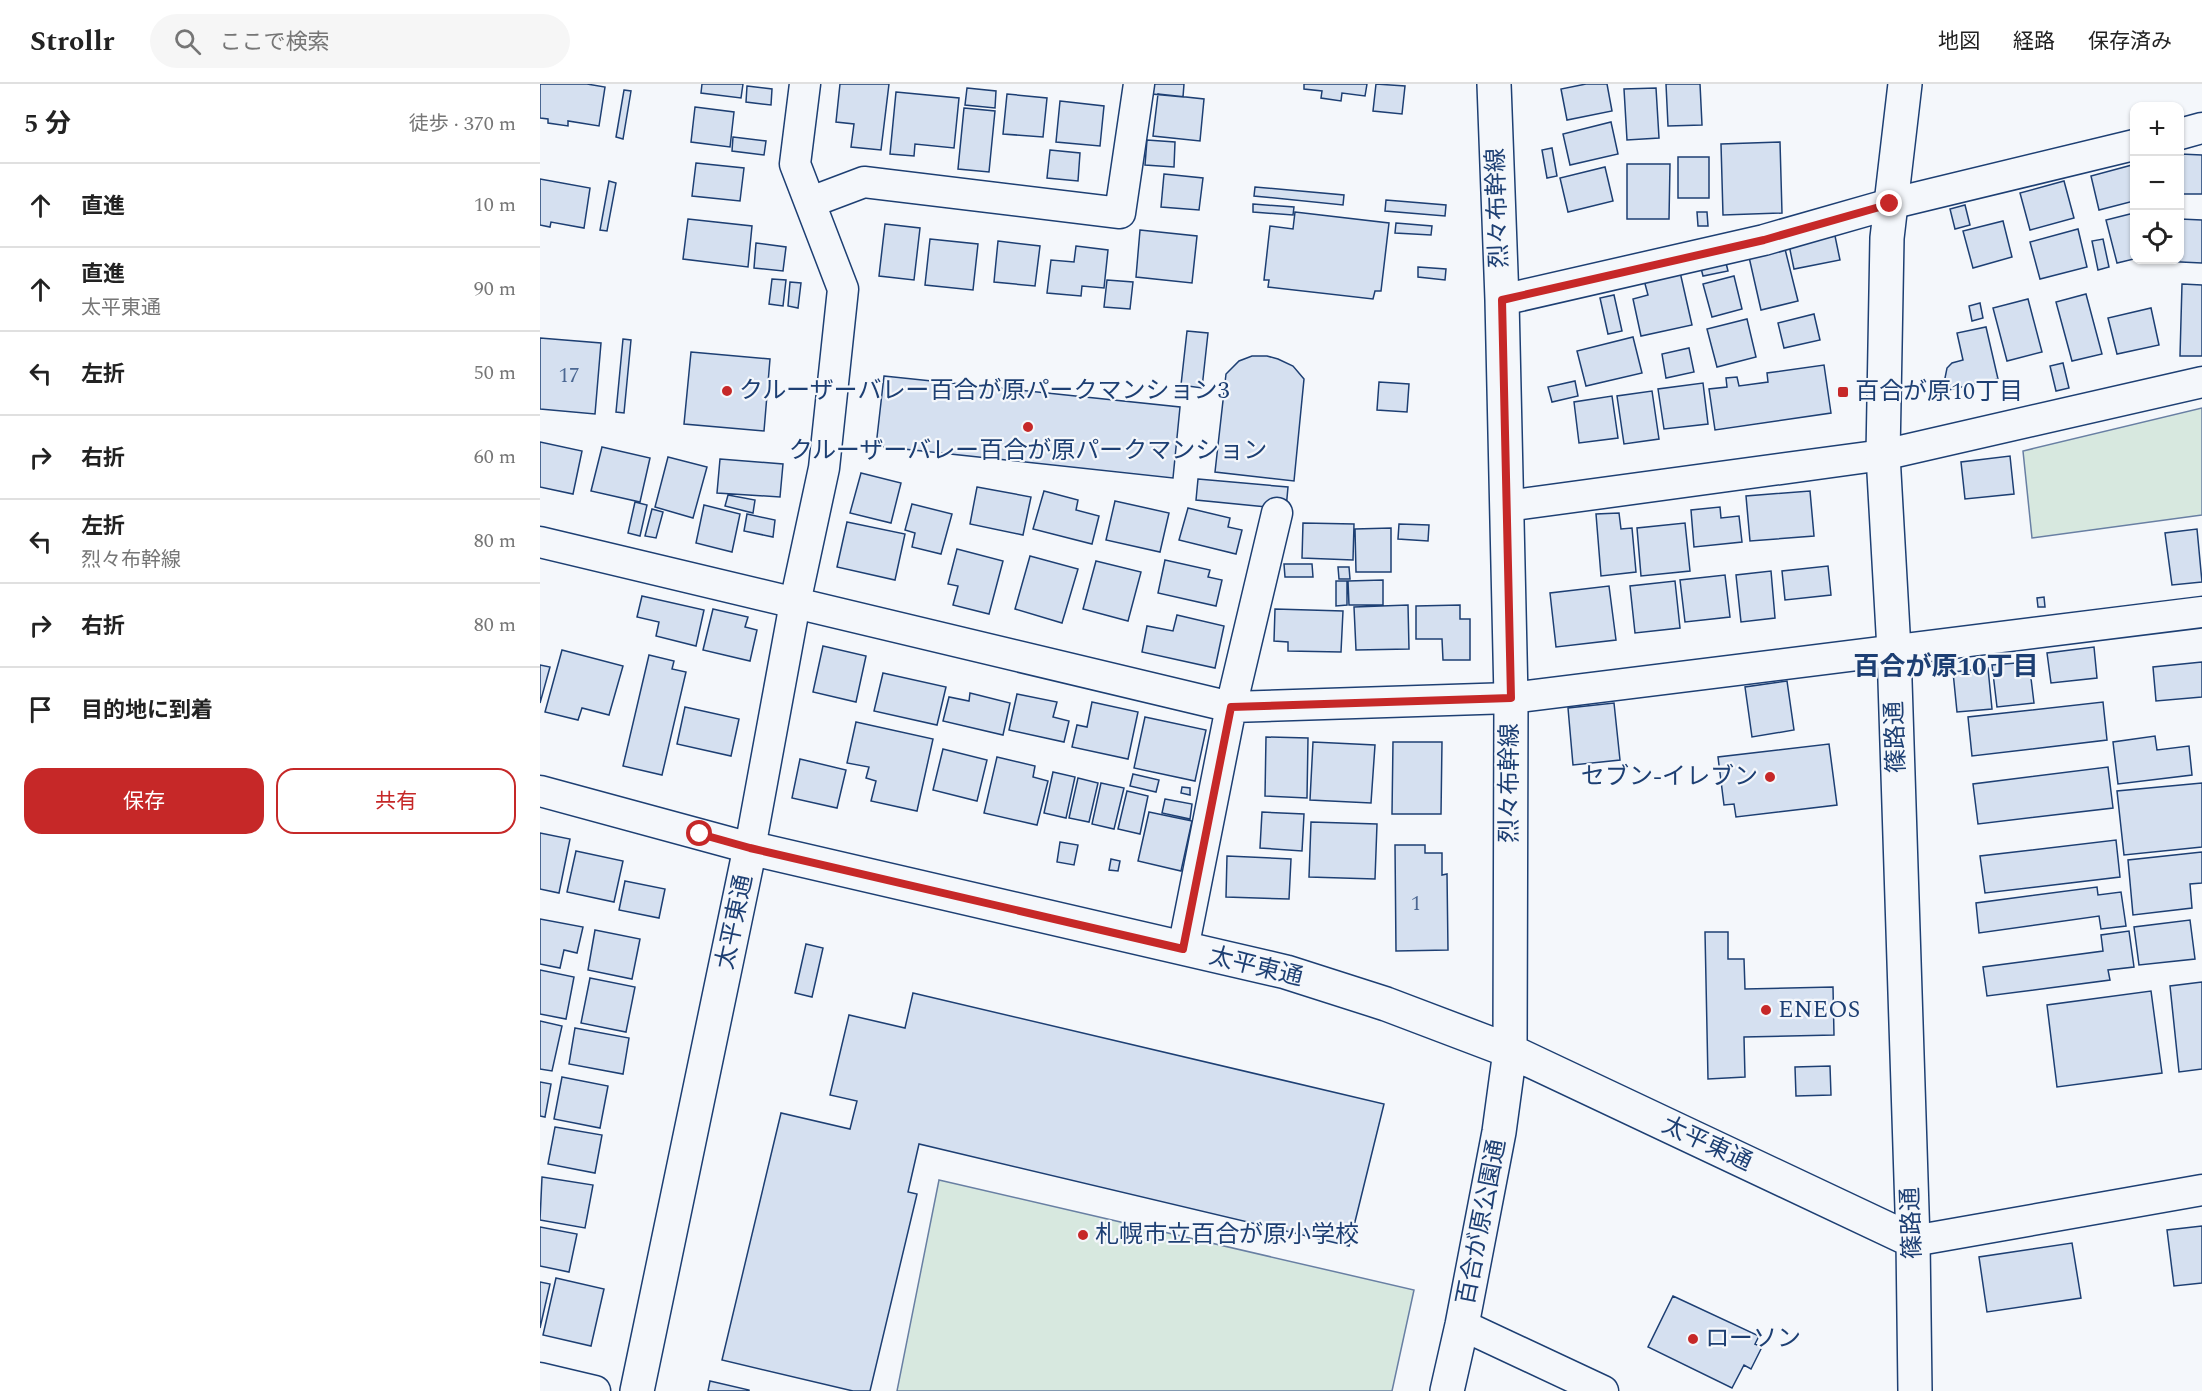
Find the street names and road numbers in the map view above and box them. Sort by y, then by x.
street label: 烈々布幹線 [1478,147,1518,269]
street label: 篠路通 [1877,700,1915,774]
street label: 烈々布幹線 [1492,723,1528,843]
street label: 太平東通 [707,871,763,973]
street label: 太平東通 [1205,938,1307,996]
street label: 太平東通 [1656,1107,1758,1181]
street label: 百合が原公園通 [1448,1136,1516,1308]
street label: 篠路通 [1893,1186,1931,1260]

